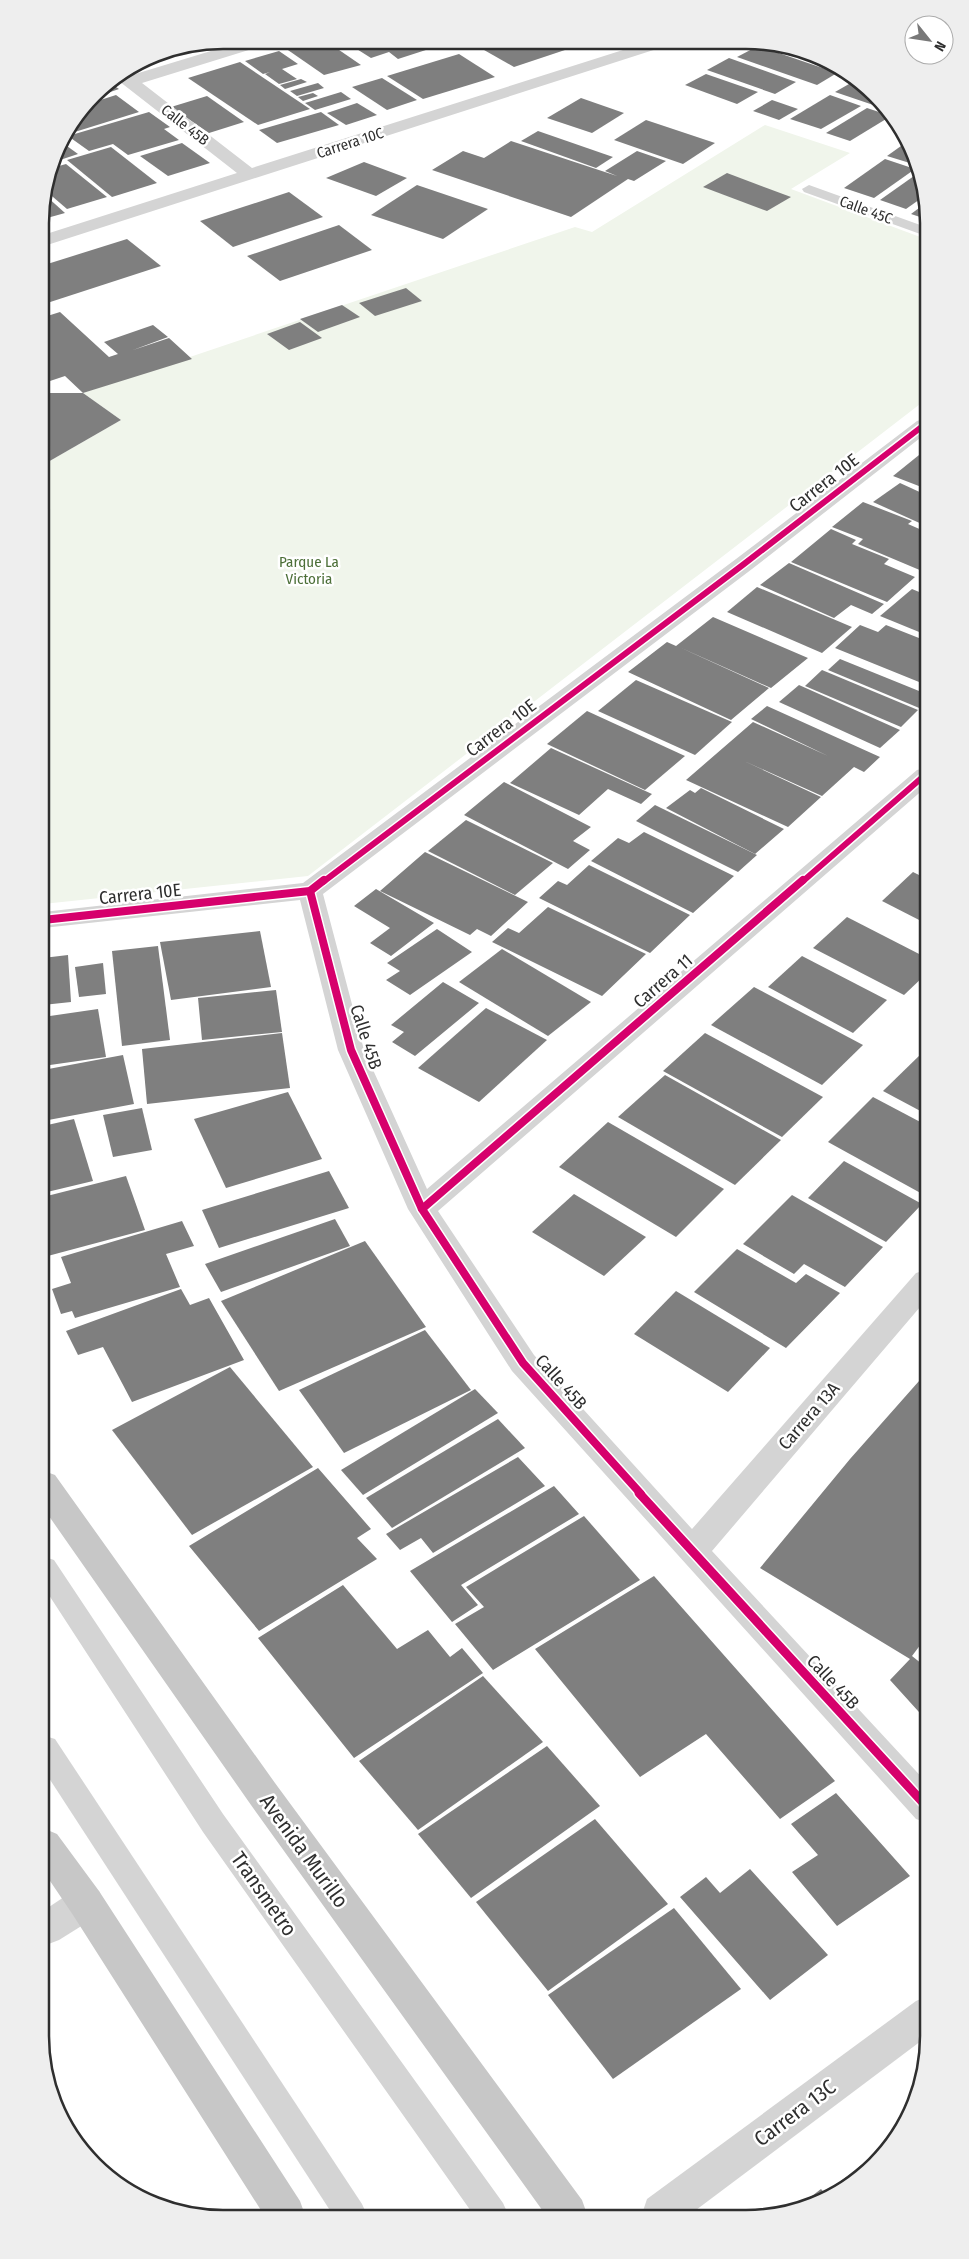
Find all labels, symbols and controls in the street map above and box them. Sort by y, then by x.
north arrow [904,15,954,65]
text: N [930,38,949,54]
street label: Calle 45B [158,101,212,149]
street label: Carrera 10C [314,124,386,162]
street label: Calle 45C [837,192,895,228]
street label: Carrera 10E [785,449,863,517]
park label: Parque La Victoria [279,553,339,588]
street label: Carrera 10E [461,694,541,762]
street label: Carrera 10E [98,879,182,909]
street label: Carrera 11 [629,949,697,1013]
street label: Calle 45B [345,1002,387,1072]
street label: Calle 45B [530,1350,592,1414]
street label: Carrera 13A [774,1377,845,1454]
street label: Calle 45B [802,1650,864,1714]
street label: Avenida Murillo [254,1789,354,1913]
street label: Transmetro [225,1847,303,1941]
street label: Carrera 13C [749,2074,841,2152]

